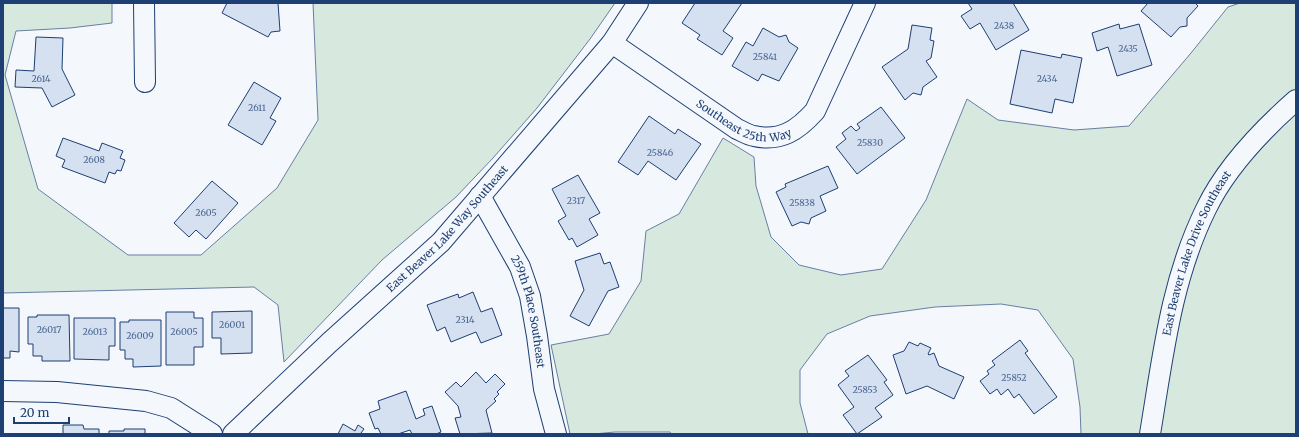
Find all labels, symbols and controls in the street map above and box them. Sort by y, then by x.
house number: 2438 [994,20,1014,31]
house number: 2435 [1118,43,1138,54]
house number: 25841 [753,51,777,62]
house number: 2614 [31,73,51,84]
house number: 2434 [1037,73,1058,84]
street label: Southeast 25th Way [694,96,794,145]
house number: 2611 [248,102,266,113]
house number: 25830 [857,137,883,148]
house number: 25846 [647,147,674,158]
house number: 2608 [83,154,105,165]
street label: East Beaver Lake Way Southeast [383,162,511,295]
street label: East Beaver Lake Drive Southeast [1160,167,1234,337]
house number: 2317 [567,195,585,206]
house number: 25838 [789,197,815,208]
house number: 2605 [195,207,217,218]
street label: 259th Place Southeast [508,253,548,370]
house number: 2314 [456,314,475,325]
house number: 26001 [219,319,245,330]
house number: 26017 [37,324,61,335]
house number: 26013 [83,326,107,337]
house number: 26005 [170,326,198,337]
house number: 26009 [126,330,154,341]
house number: 25852 [1001,372,1027,383]
house number: 25853 [852,384,878,395]
scale bar [14,399,69,425]
text: 20 m [20,405,49,420]

